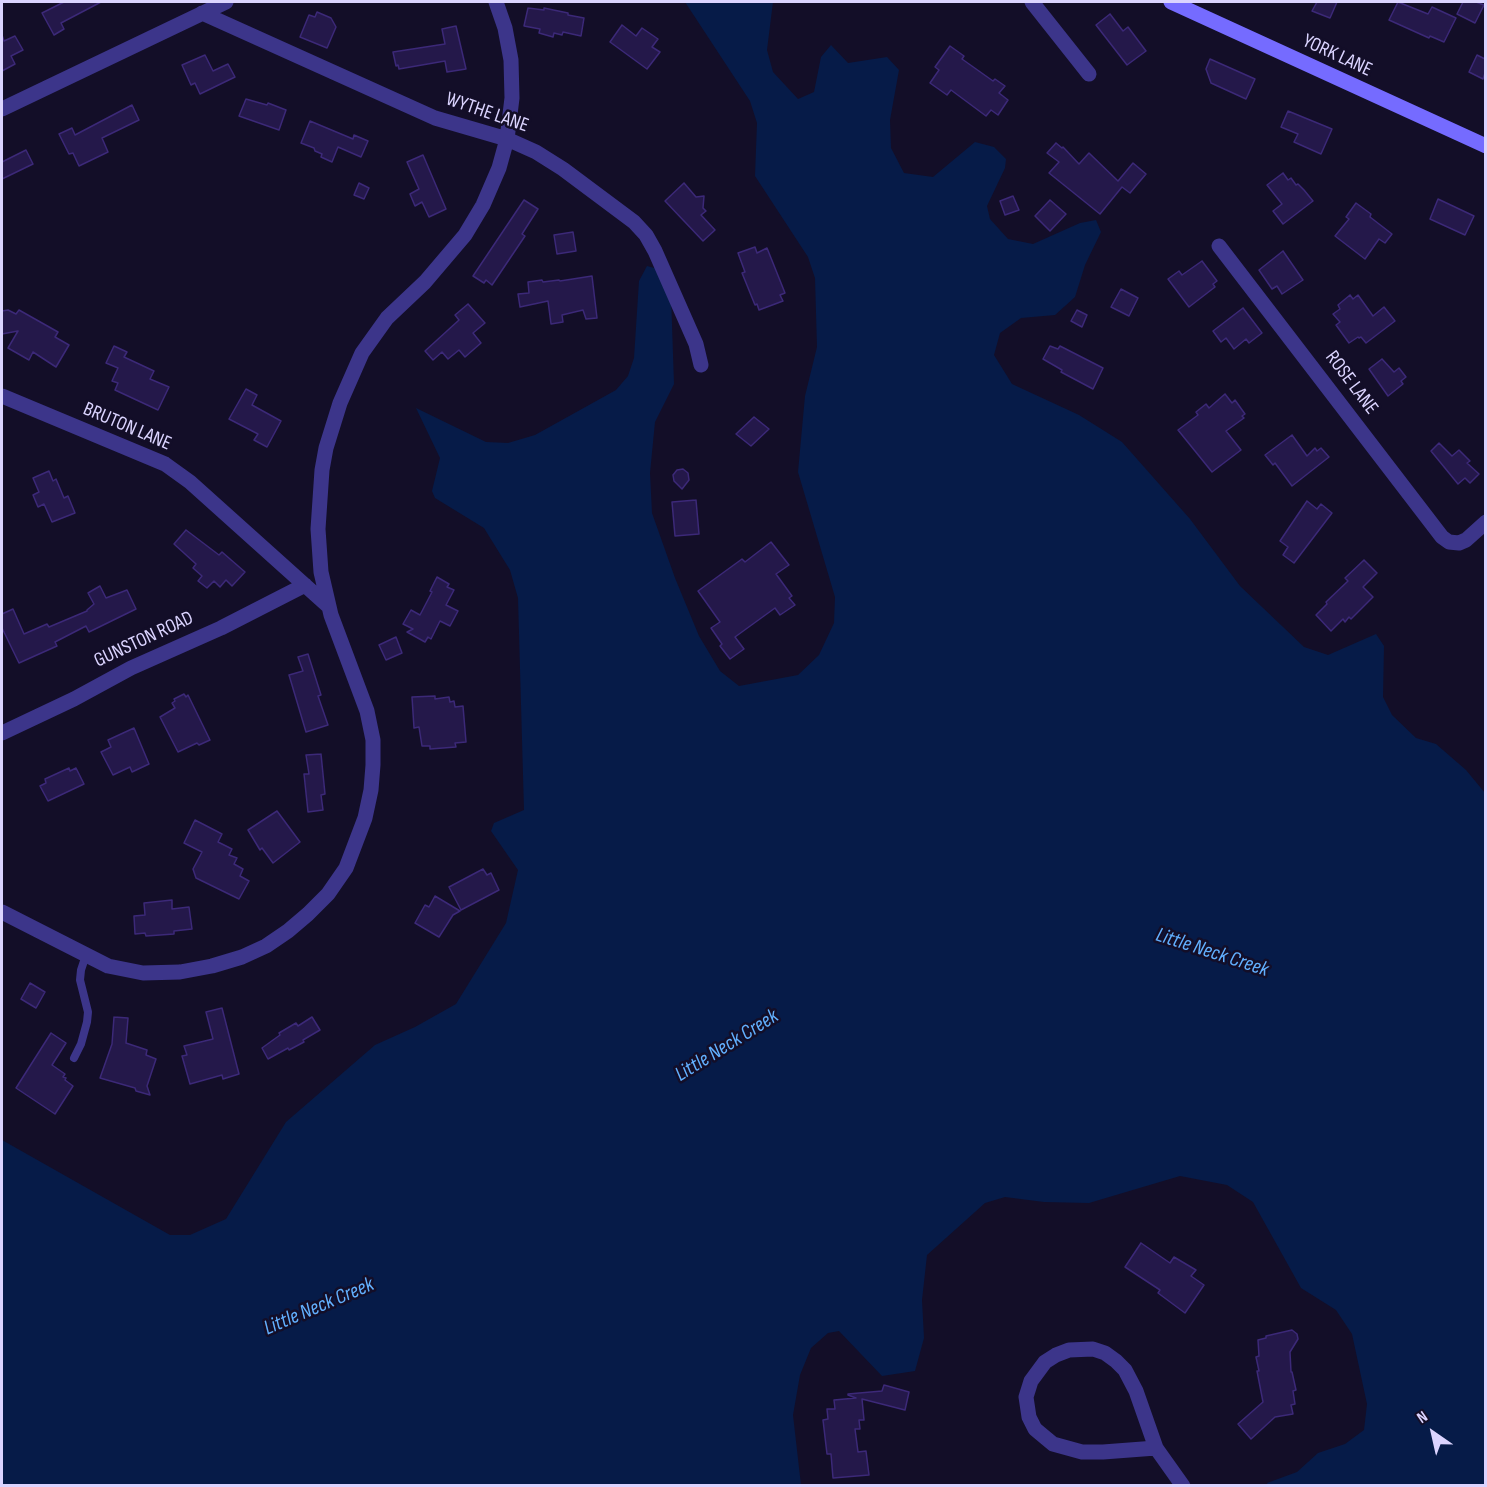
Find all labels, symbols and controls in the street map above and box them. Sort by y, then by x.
street label: YORK LANE [1298,30,1376,82]
street label: WYTHE LANE [443,88,531,138]
street label: ROSE LANE [1319,346,1383,420]
street label: BRUTON LANE [79,398,175,456]
street label: GUNSTON ROAD [91,607,197,673]
water label: Little Neck Creek [1152,923,1272,983]
water label: Little Neck Creek [671,1004,783,1088]
water label: Little Neck Creek [260,1273,378,1341]
north arrow [1403,1403,1463,1463]
text: N [1414,1407,1432,1428]

